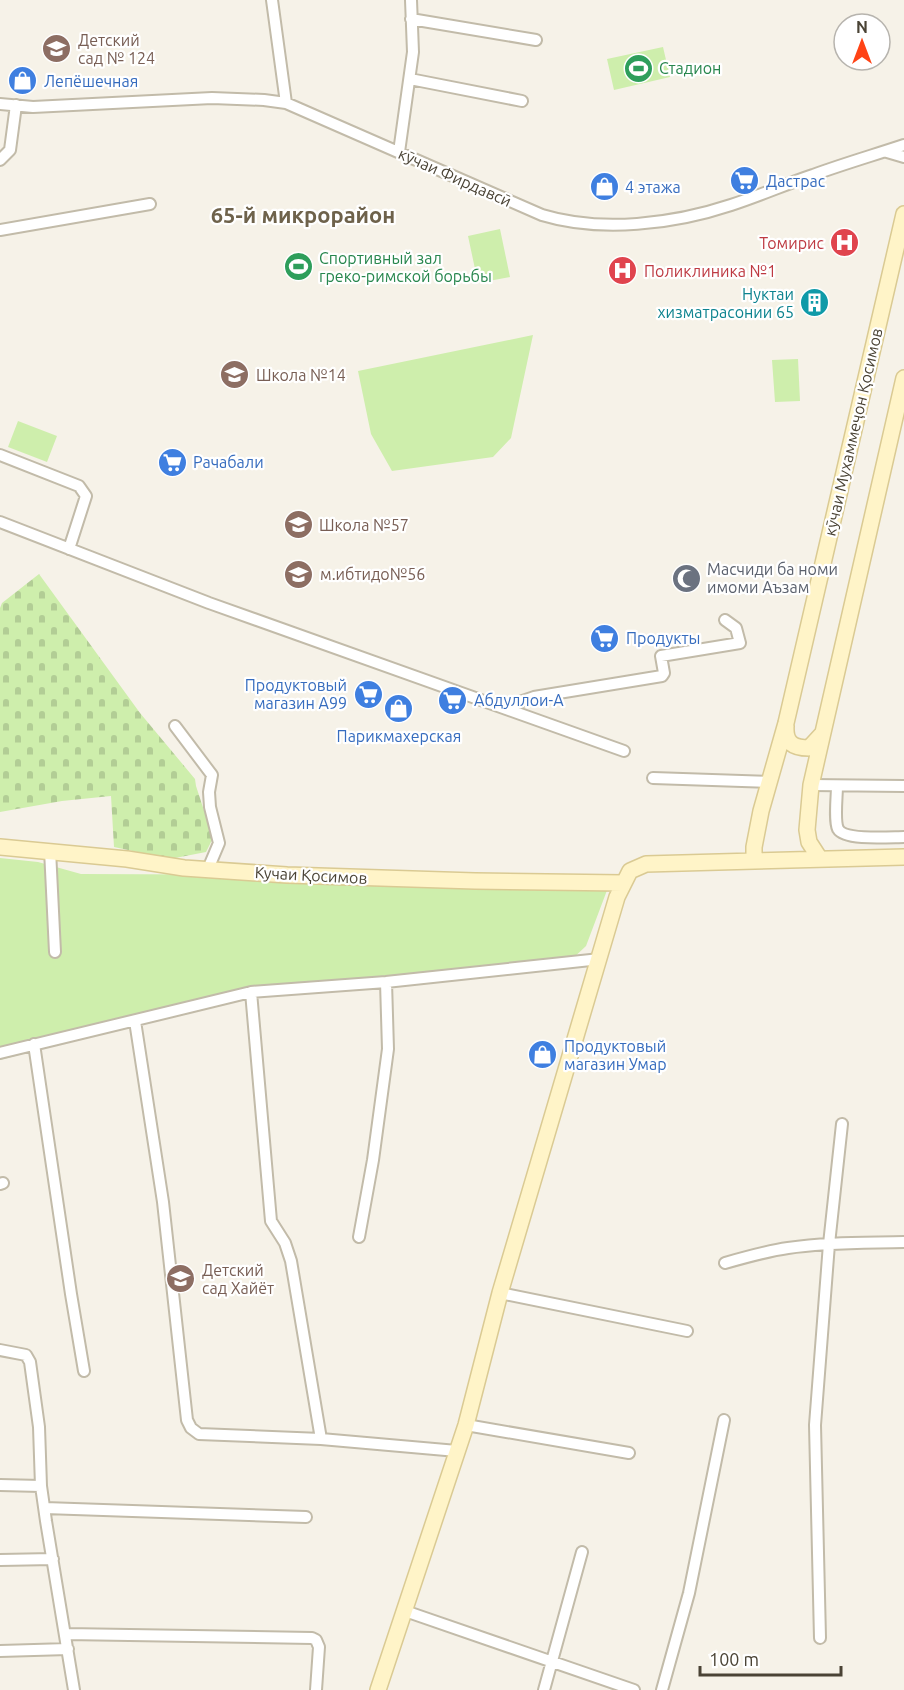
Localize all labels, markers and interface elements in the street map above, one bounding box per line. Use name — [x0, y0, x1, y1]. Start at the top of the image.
north arrow — [832, 12, 892, 72]
text: N — [856, 18, 868, 36]
place label: Детский сад № 124 — [78, 31, 155, 67]
school or university icon: Детский сад № 124 — [41, 33, 73, 65]
sports icon: Стадион — [622, 52, 654, 84]
place label: Стадион — [659, 59, 721, 77]
shop icon: Лепёшечная — [7, 65, 39, 97]
place label: Лепёшечная — [44, 72, 138, 90]
street label: кӯчаи Фирдавсӣ — [396, 144, 514, 210]
supermarket icon: Дастрас — [729, 165, 761, 197]
shop icon: 4 этажа — [588, 171, 620, 203]
place label: Дастрас — [766, 172, 826, 190]
place label: 4 этажа — [625, 178, 681, 196]
district label: 65-й микрорайон — [211, 202, 395, 227]
hospital icon: Томирис — [829, 227, 861, 259]
place label: Томирис — [759, 234, 825, 252]
place label: Спортивный зал греко-римской борьбы — [319, 249, 492, 285]
sports icon: Спортивный зал греко-римской борьбы — [282, 251, 314, 283]
hospital icon: Поликлиника №1 — [607, 255, 639, 287]
place label: Поликлиника №1 — [644, 262, 776, 280]
place label: Нуктаи хизматрасонии 65 — [657, 285, 794, 321]
building icon: Нуктаи хизматрасонии 65 — [799, 287, 831, 319]
street label: кӯчаи Мухаммеҷон Қосимов — [820, 326, 886, 538]
school or university icon: Школа №14 — [219, 359, 251, 391]
place label: Школа №14 — [256, 366, 346, 384]
supermarket icon: Рачабали — [156, 446, 188, 478]
place label: Рачабали — [193, 453, 264, 471]
school or university icon: Школа №57 — [282, 509, 314, 541]
place label: Школа №57 — [319, 516, 409, 534]
school or university icon: м.ибтидо№56 — [283, 558, 315, 590]
place label: Масчиди ба номи имоми Аъзам — [707, 560, 838, 596]
mosque icon: Масчиди ба номи имоми Аъзам — [670, 562, 702, 594]
place label: м.ибтидо№56 — [320, 565, 425, 583]
supermarket icon: Продукты — [589, 622, 621, 654]
place label: Продукты — [626, 629, 701, 647]
place label: Продуктовый магазин А99 — [245, 676, 347, 712]
supermarket icon: Продуктовый магазин А99 — [352, 678, 384, 710]
supermarket icon: Абдуллои-А — [437, 684, 469, 716]
place label: Абдуллои-А — [474, 691, 564, 709]
shop icon: Парикмахерская — [383, 692, 415, 724]
place label: Парикмахерская — [337, 727, 461, 745]
street label: Кучаи Қосимов — [254, 863, 368, 887]
place label: Продуктовый магазин Умар — [564, 1037, 667, 1073]
shop icon: Продуктовый магазин Умар — [527, 1039, 559, 1071]
place label: Детский сад Хайёт — [202, 1261, 274, 1297]
school or university icon: Детский сад Хайёт — [165, 1263, 197, 1295]
scale bar — [700, 1639, 841, 1677]
text: 100 m — [709, 1649, 759, 1669]

